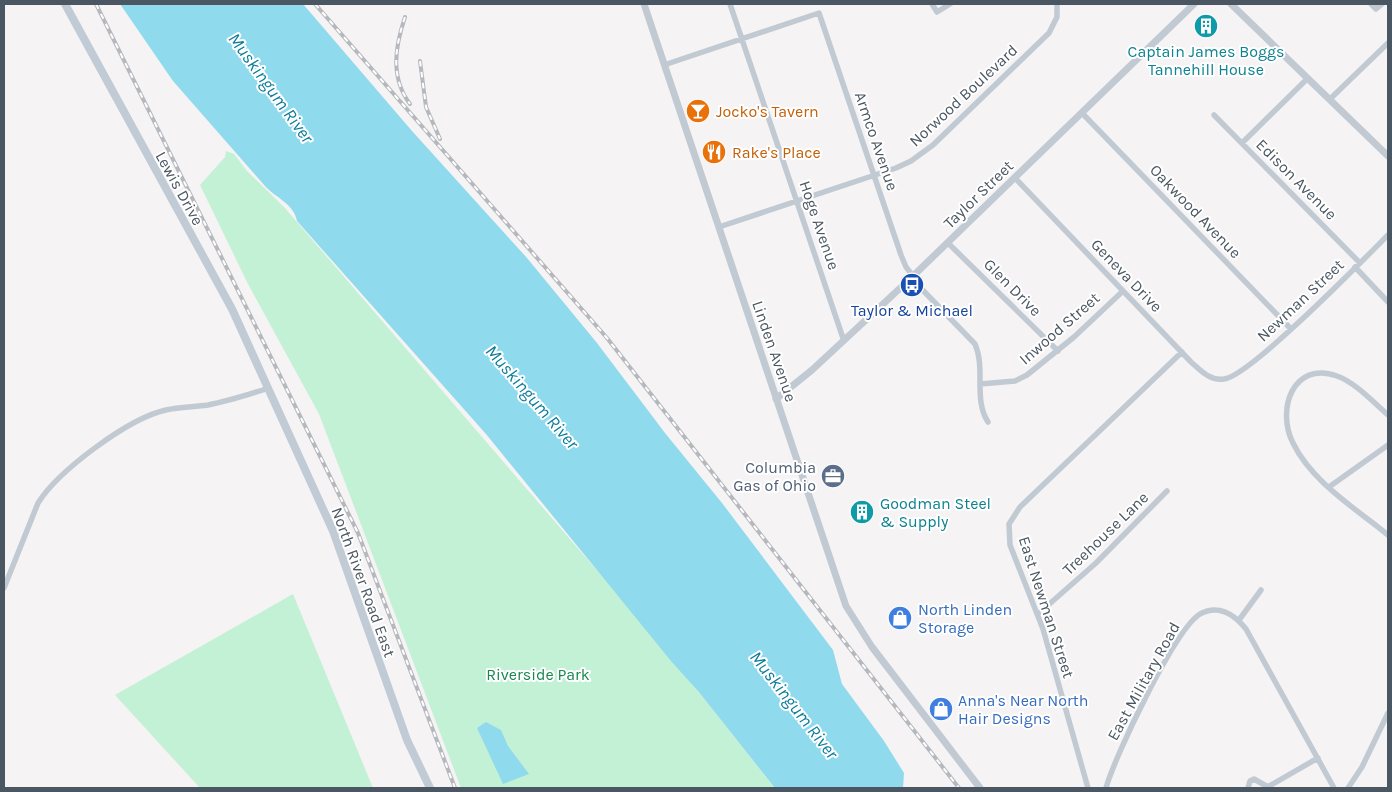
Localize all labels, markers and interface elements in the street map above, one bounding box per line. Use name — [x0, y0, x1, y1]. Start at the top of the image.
building icon: Captain James Boggs Tannehill House — [1193, 13, 1219, 39]
water label: Muskingum River — [224, 28, 319, 148]
street label: Norwood Boulevard — [905, 40, 1021, 150]
place label: Captain James Boggs Tannehill House — [1128, 42, 1284, 79]
street label: Armco Avenue — [851, 89, 902, 193]
bar icon: Jocko's Tavern — [685, 98, 711, 124]
place label: Jocko's Tavern — [716, 102, 819, 121]
street label: Edison Avenue — [1252, 135, 1341, 224]
restaurant icon: Rake's Place — [701, 139, 727, 165]
place label: Rake's Place — [732, 143, 821, 162]
street label: Lewis Drive — [151, 148, 208, 229]
street label: Taylor Street — [940, 156, 1017, 232]
street label: Oakwood Avenue — [1146, 160, 1245, 262]
street label: Hoge Avenue — [795, 178, 844, 272]
street label: Geneva Drive — [1087, 235, 1166, 316]
street label: Glen Drive — [980, 255, 1045, 320]
street label: Newman Street — [1253, 255, 1348, 345]
bus stop icon: Taylor & Michael — [899, 272, 925, 298]
street label: Inwood Street — [1015, 288, 1103, 368]
street label: Linden Avenue — [748, 298, 801, 404]
place label: Taylor & Michael — [851, 301, 973, 320]
water label: Muskingum River — [481, 340, 584, 454]
place label: Columbia Gas of Ohio — [733, 458, 816, 495]
office icon: Columbia Gas of Ohio — [820, 463, 846, 489]
street label: Treehouse Lane — [1059, 488, 1152, 579]
place label: Goodman Steel & Supply — [880, 494, 991, 531]
building icon: Goodman Steel & Supply — [849, 499, 875, 525]
street label: North River Road East — [328, 505, 400, 660]
street label: East Newman Street — [1015, 534, 1078, 680]
place label: North Linden Storage — [918, 600, 1012, 637]
shop icon: North Linden Storage — [887, 605, 913, 631]
street label: East Military Road — [1103, 619, 1184, 744]
water label: Muskingum River — [745, 647, 844, 764]
park label: Riverside Park — [486, 665, 590, 684]
place label: Anna's Near North Hair Designs — [958, 691, 1088, 728]
shop icon: Anna's Near North Hair Designs — [928, 696, 954, 722]

